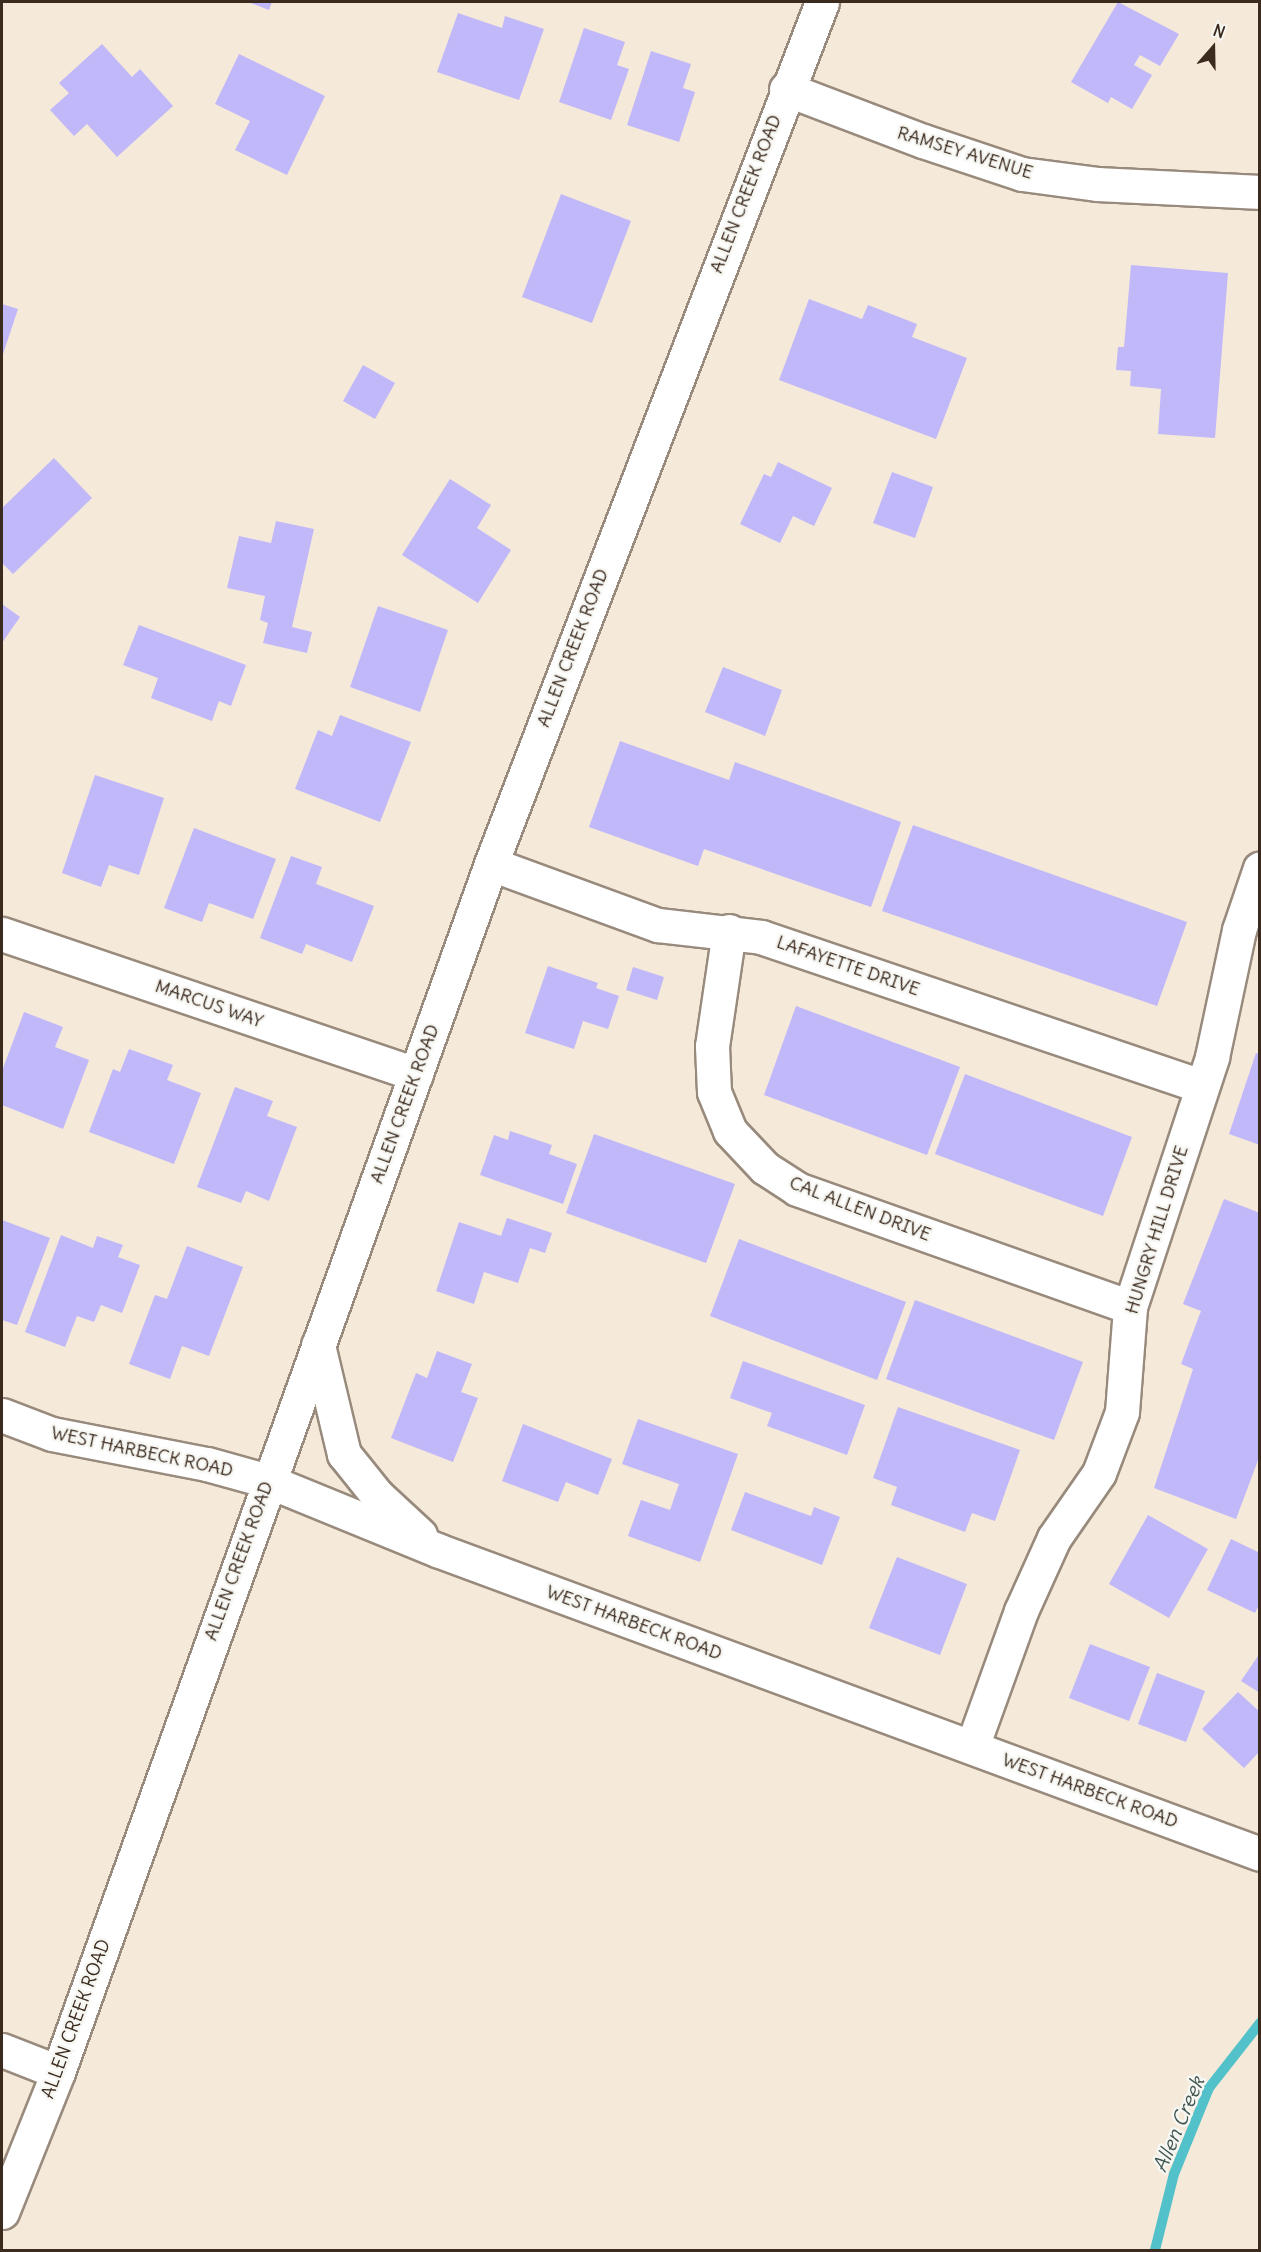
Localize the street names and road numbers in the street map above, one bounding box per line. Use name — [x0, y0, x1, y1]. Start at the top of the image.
street label: ALLEN CREEK ROAD — [706, 112, 786, 276]
street label: RAMSEY AVENUE — [895, 122, 1035, 184]
street label: ALLEN CREEK ROAD — [533, 566, 613, 730]
street label: LAFAYETTE DRIVE — [774, 931, 922, 1001]
street label: MARCUS WAY — [152, 975, 266, 1033]
street label: ALLEN CREEK ROAD — [366, 1021, 444, 1187]
street label: HUNGRY HILL DRIVE — [1121, 1143, 1193, 1317]
street label: CAL ALLEN DRIVE — [786, 1172, 934, 1246]
street label: WEST HARBECK ROAD — [49, 1422, 235, 1482]
street label: ALLEN CREEK ROAD — [200, 1478, 278, 1644]
street label: WEST HARBECK ROAD — [543, 1581, 725, 1665]
street label: WEST HARBECK ROAD — [999, 1749, 1181, 1833]
street label: ALLEN CREEK ROAD — [37, 1936, 115, 2102]

